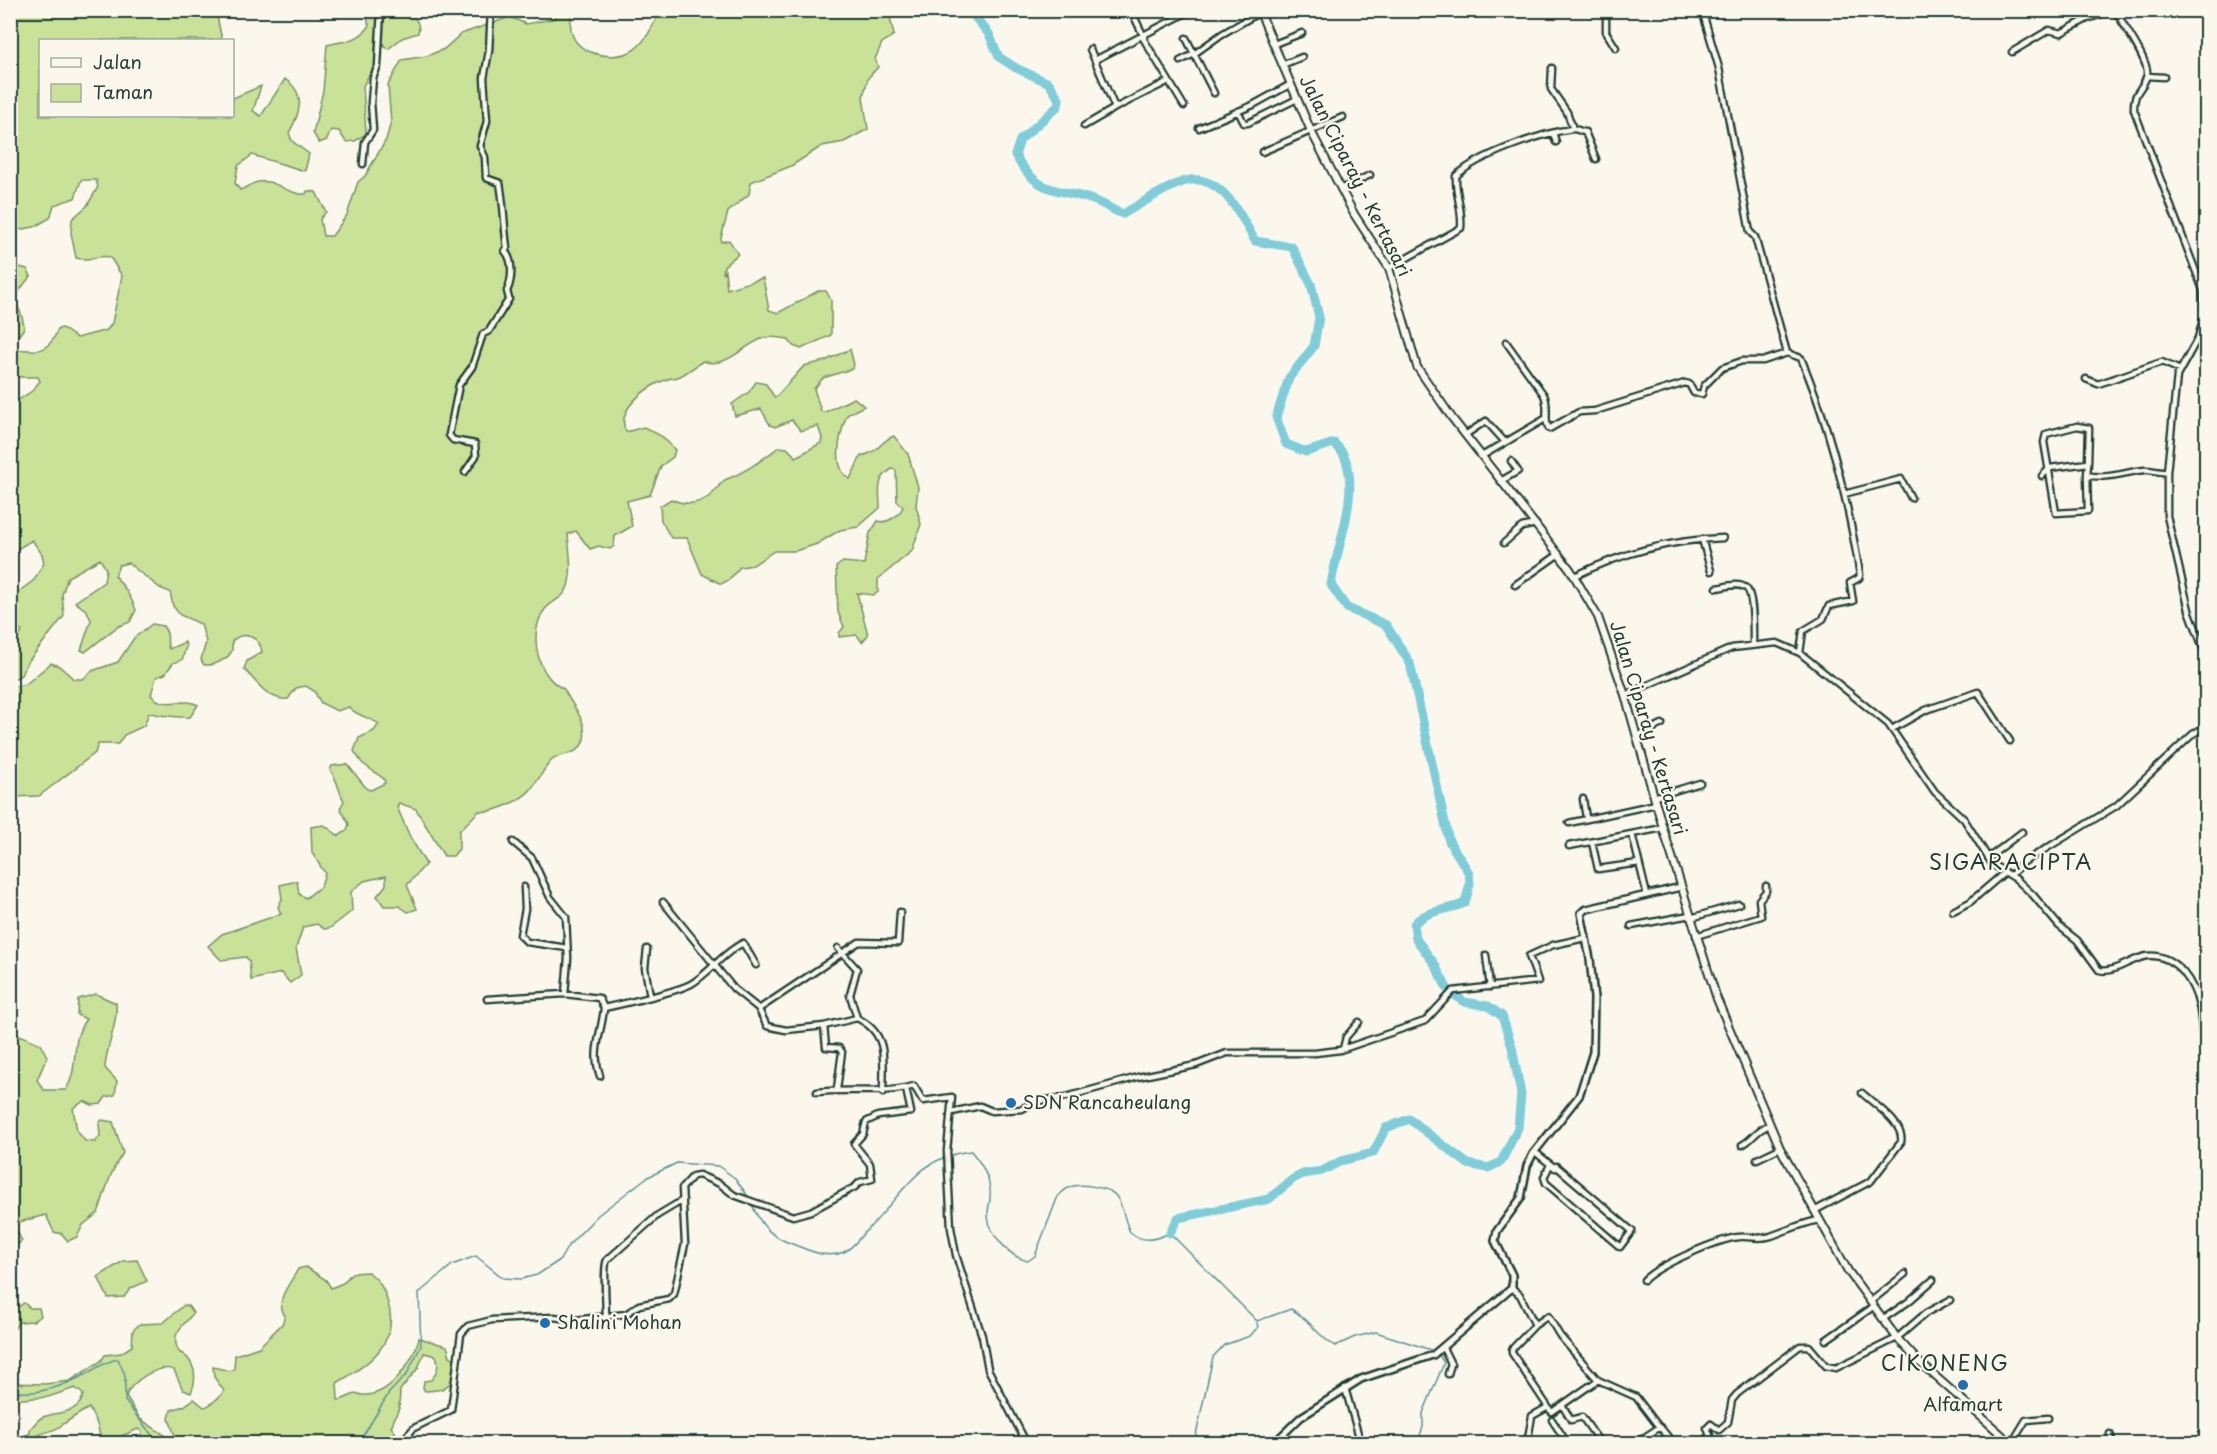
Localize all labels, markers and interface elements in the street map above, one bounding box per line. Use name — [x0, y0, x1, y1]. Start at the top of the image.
legend — [39, 39, 234, 117]
text: Jalan — [93, 48, 142, 75]
street label: Jalan Ciparay - Kertasari — [1294, 70, 1419, 281]
text: Taman — [93, 78, 153, 105]
street label: Jalan Ciparay - Kertasari — [1604, 617, 1695, 838]
district label: SIGARACIPTA — [1929, 845, 2093, 877]
place label: SDN Rancaheulang — [1023, 1088, 1191, 1115]
marker: SDN Rancaheulang — [1004, 1096, 1018, 1110]
place label: Shalini Mohan — [557, 1308, 682, 1335]
marker: Shalini Mohan — [538, 1316, 552, 1330]
district label: CIKONENG — [1881, 1346, 2009, 1378]
marker: Alfamart — [1956, 1378, 1970, 1392]
place label: Alfamart — [1923, 1390, 2003, 1417]

